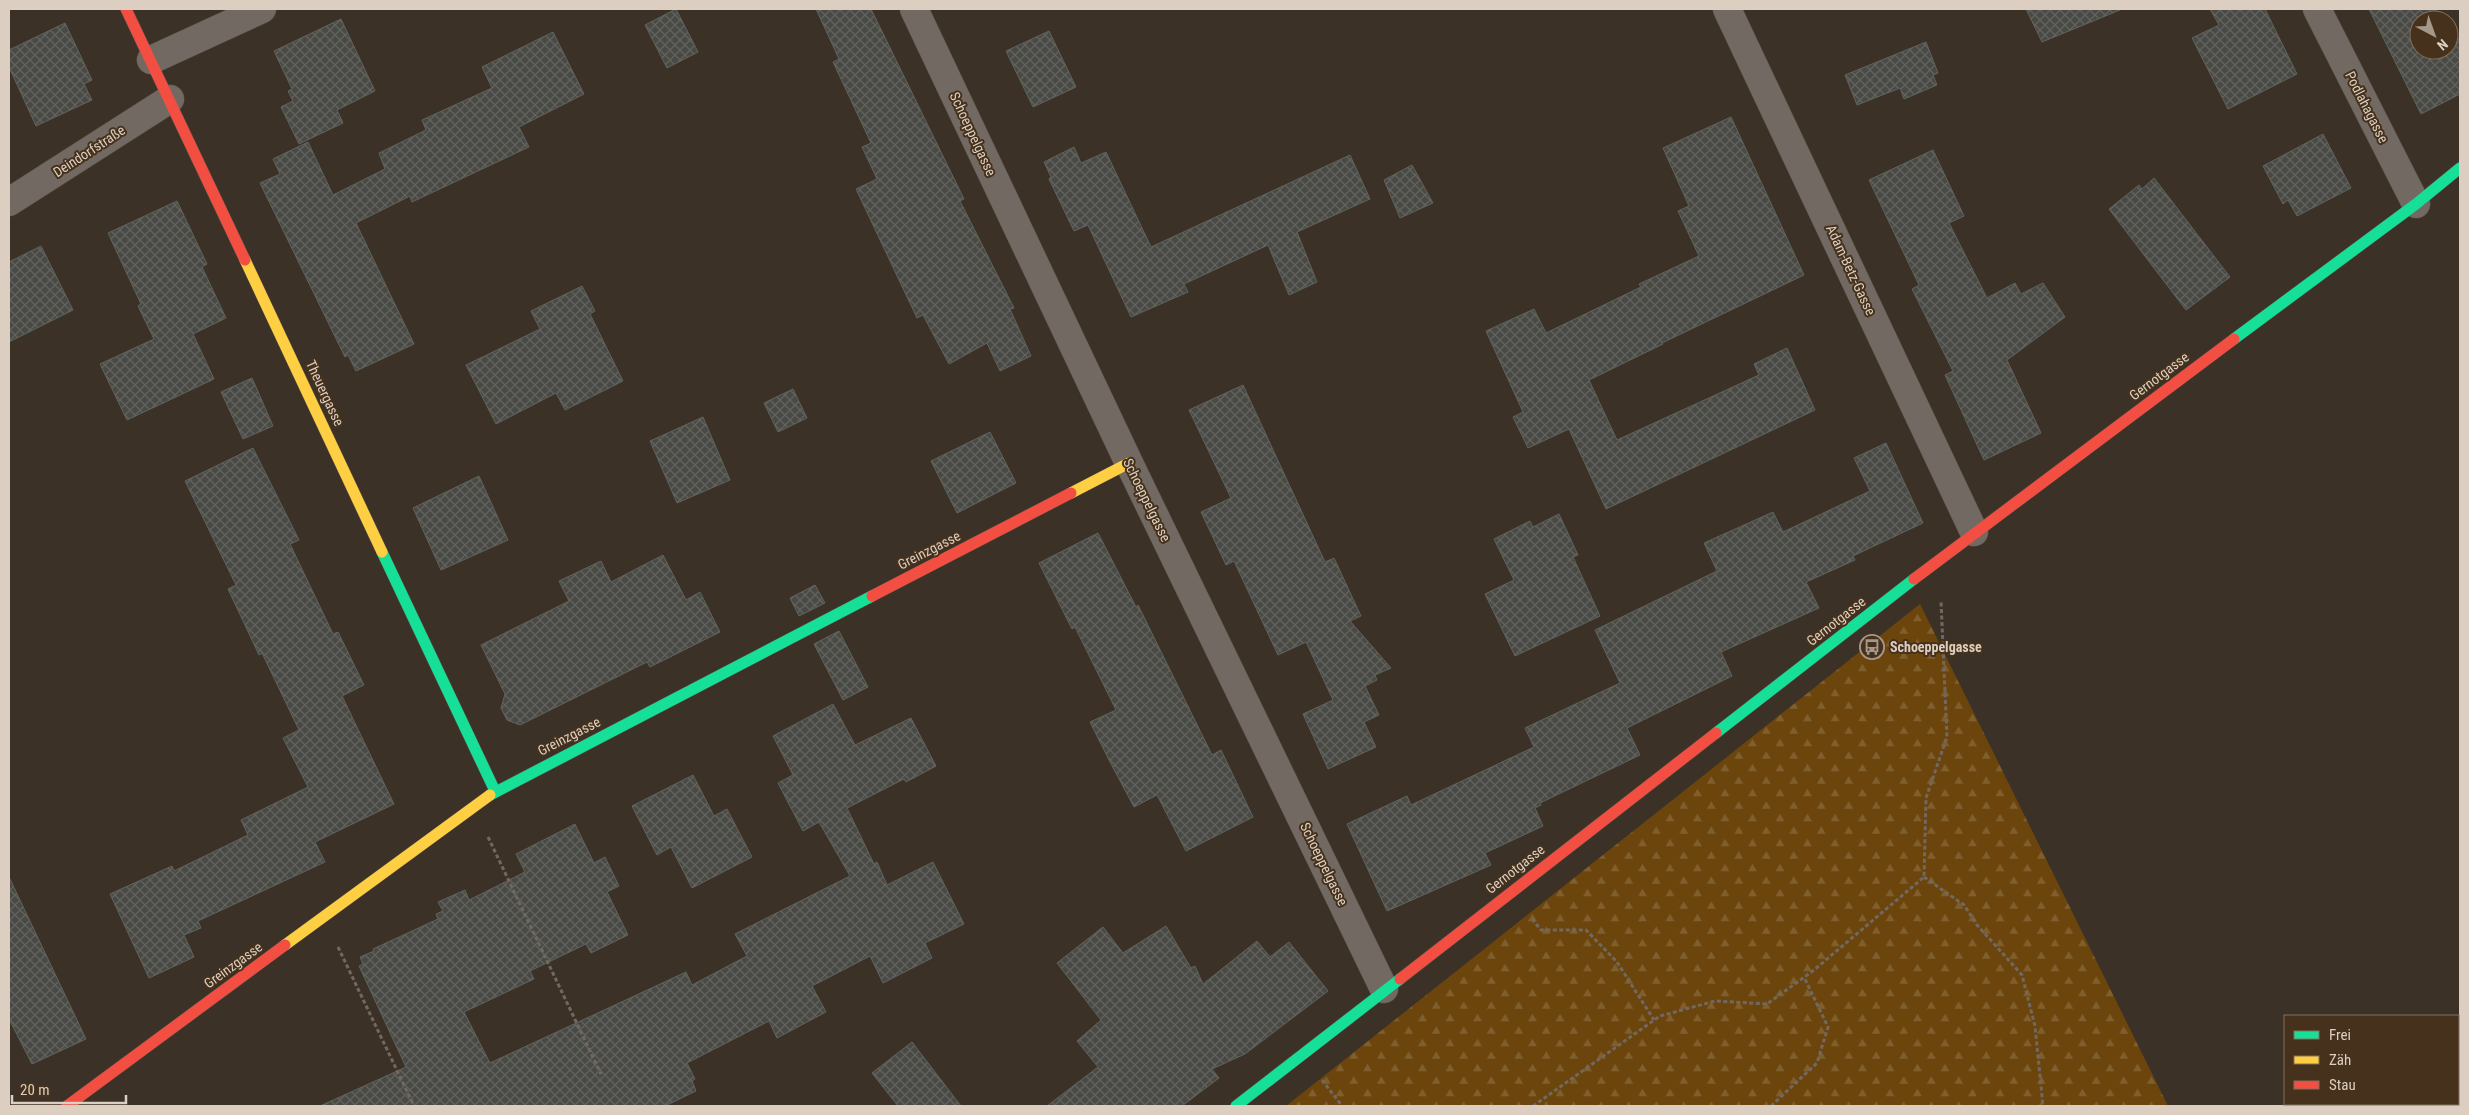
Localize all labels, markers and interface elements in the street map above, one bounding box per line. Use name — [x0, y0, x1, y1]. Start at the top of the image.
north arrow — [2409, 10, 2459, 60]
text: N — [2434, 36, 2451, 54]
street label: Podlahagasse — [2342, 69, 2392, 146]
street label: Schoeppelgasse — [947, 90, 1000, 179]
street label: Deindorfstraße — [50, 122, 128, 180]
street label: Adam-Betz-Gasse — [1823, 222, 1879, 318]
street label: Gernotgasse — [2126, 348, 2192, 403]
street label: Theuergasse — [303, 357, 347, 429]
street label: Schoeppelgasse — [1120, 456, 1174, 545]
street label: Greinzgasse — [895, 527, 963, 573]
street label: Gernotgasse — [1803, 593, 1869, 649]
bus stop icon: Schoeppelgasse — [1859, 634, 1885, 660]
place label: Schoeppelgasse — [1890, 639, 1982, 655]
street label: Greinzgasse — [535, 713, 603, 759]
street label: Schoeppelgasse — [1297, 820, 1351, 909]
street label: Gernotgasse — [1482, 841, 1548, 897]
street label: Greinzgasse — [201, 938, 266, 991]
legend — [2284, 1015, 2459, 1105]
text: Frei — [2329, 1026, 2351, 1044]
text: Zäh — [2329, 1051, 2351, 1069]
scale bar — [12, 1072, 126, 1104]
text: Stau — [2329, 1076, 2356, 1094]
text: 20 m — [20, 1081, 50, 1099]

